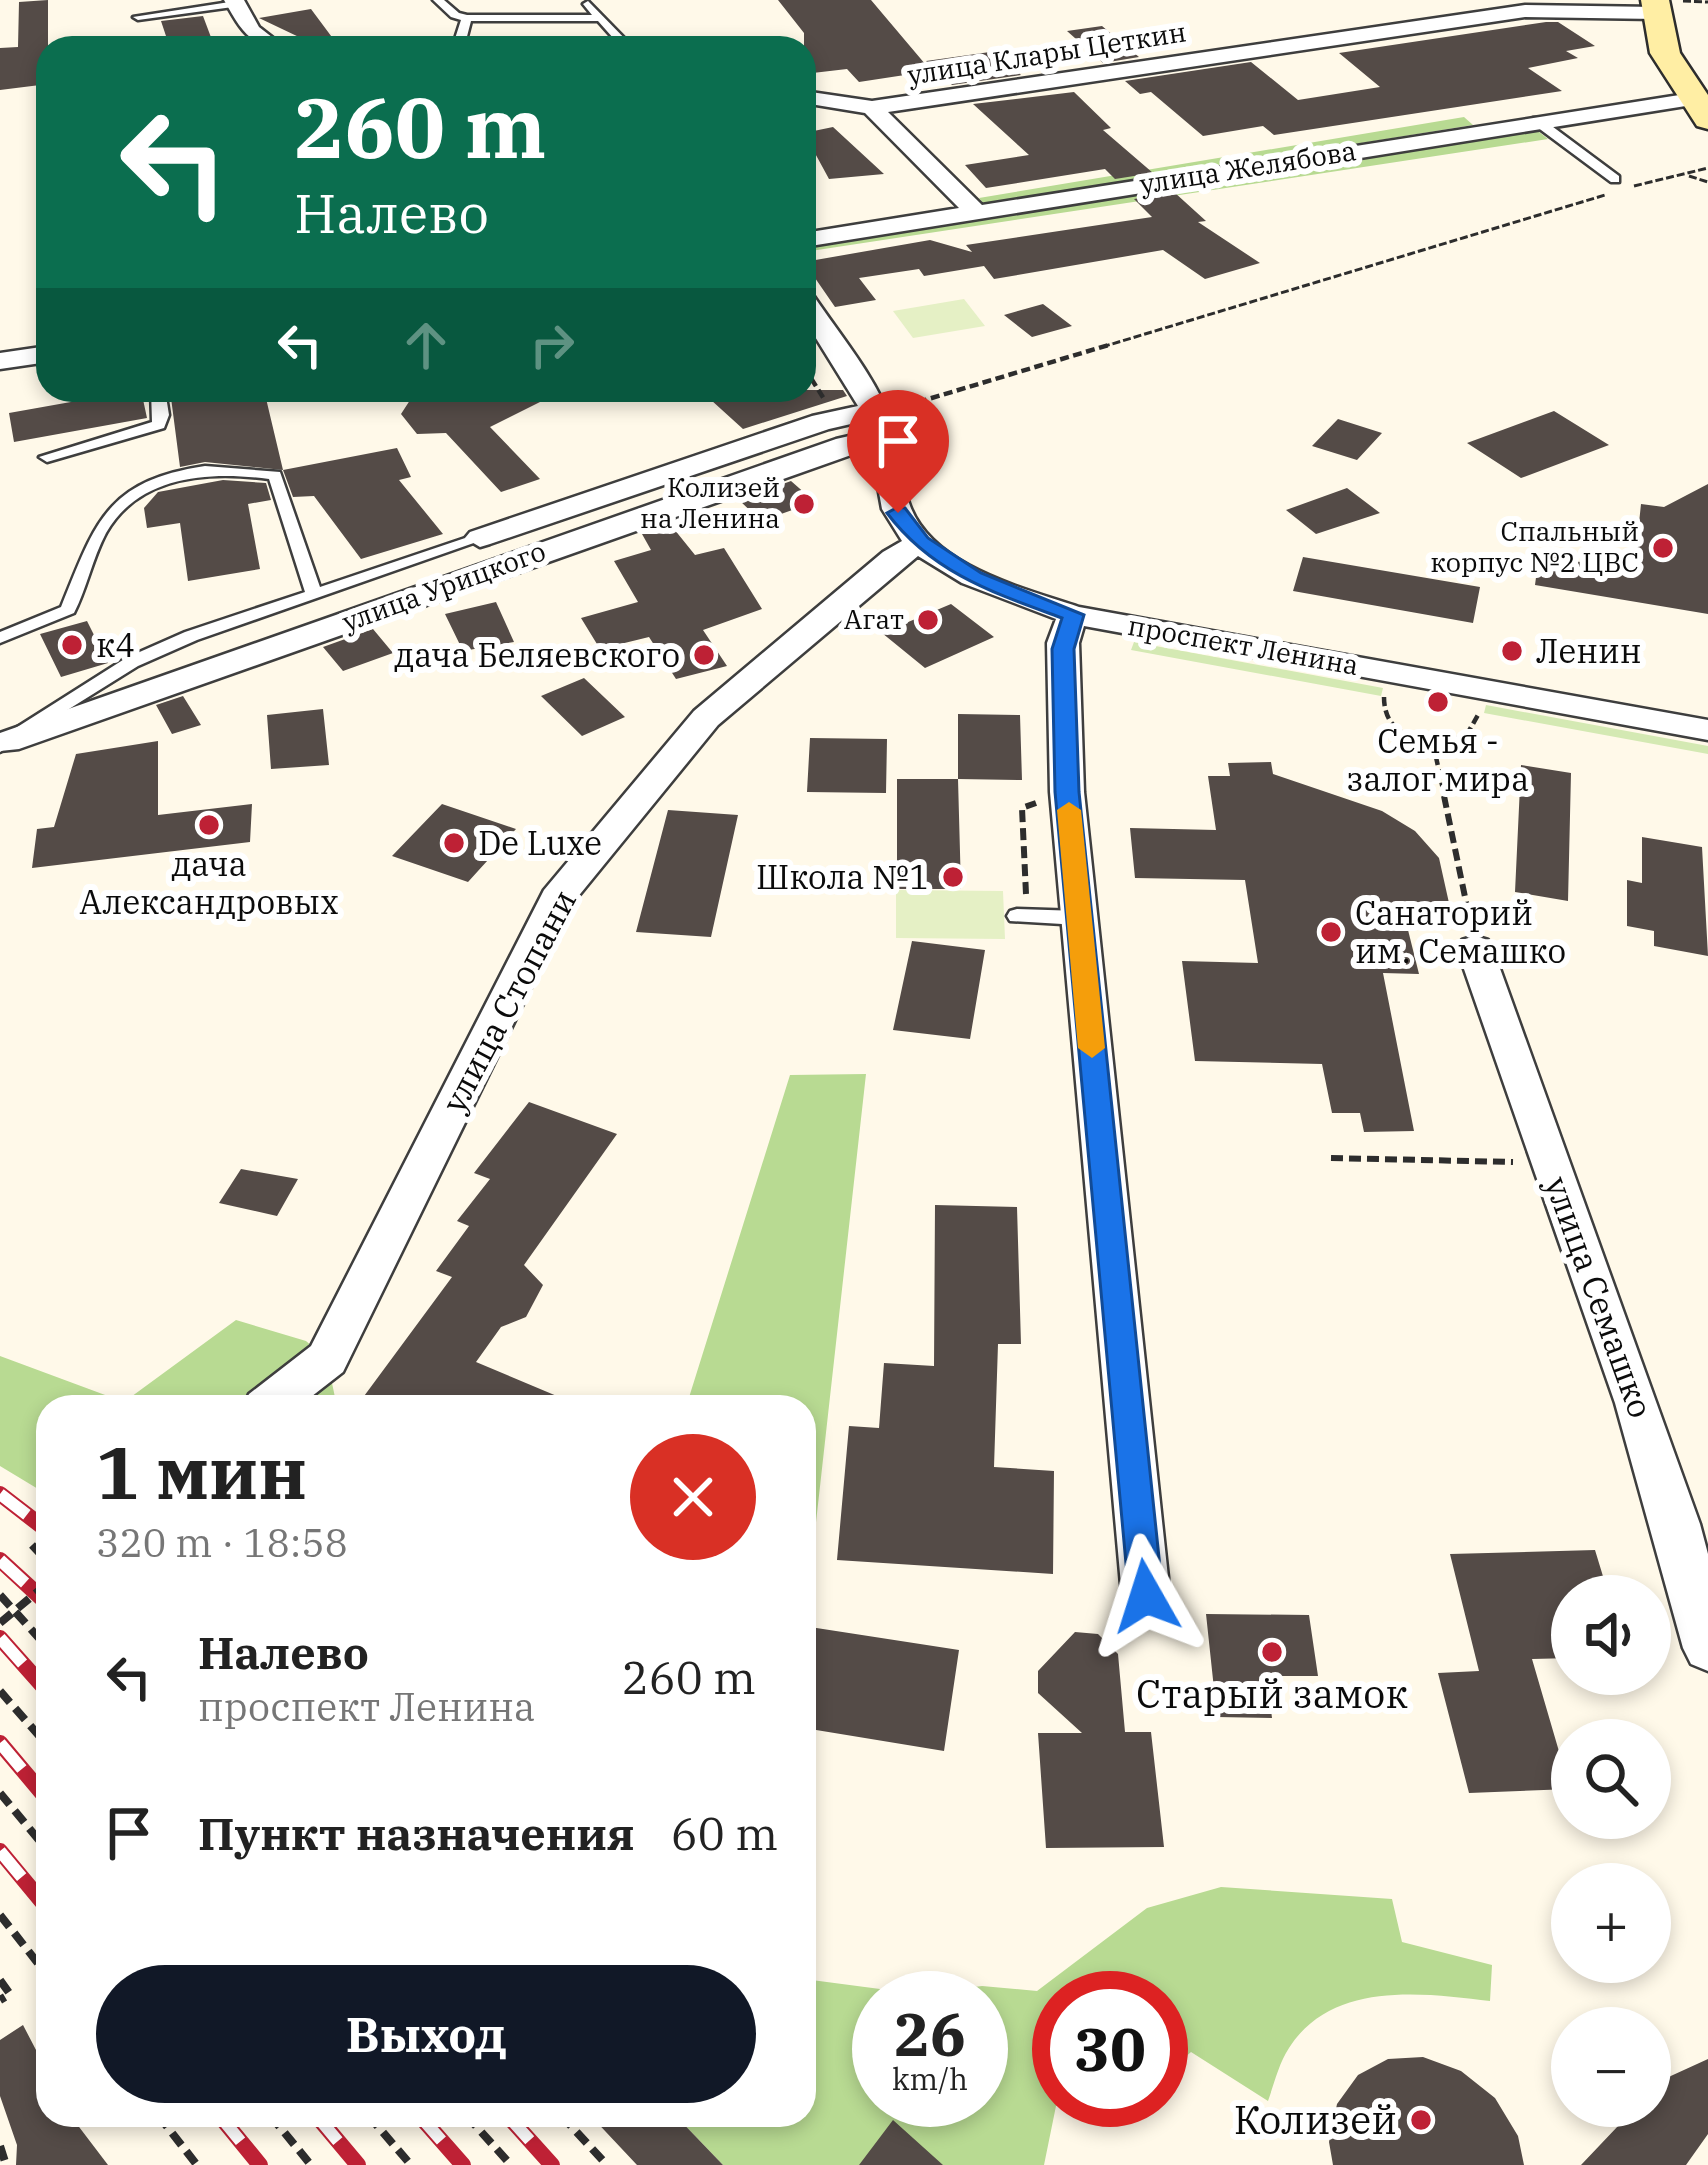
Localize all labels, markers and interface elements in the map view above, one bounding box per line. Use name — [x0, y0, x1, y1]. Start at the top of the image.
street label: улица Клары Цеткин — [905, 13, 1189, 92]
text: 260 m — [294, 72, 546, 181]
icon: left — [96, 84, 252, 240]
street label: улица Желябова — [1137, 132, 1358, 201]
text: Налево — [294, 178, 489, 248]
icon: left — [267, 312, 333, 378]
icon: ahead — [393, 312, 459, 378]
icon: right — [519, 312, 585, 378]
pin — [847, 390, 949, 513]
icon: arrive — [865, 408, 931, 474]
place label: Колизей на Ленина — [640, 469, 780, 535]
marker: Колизей на Ленина — [791, 491, 817, 517]
place label: Спальный корпус №2 ЦВС — [1430, 513, 1639, 579]
street label: улица Урицкого — [337, 533, 550, 639]
marker: Спальный корпус №2 ЦВС — [1650, 535, 1676, 561]
place label: Агат — [844, 601, 904, 636]
marker: Агат — [915, 607, 941, 633]
street label: проспект Ленина — [1125, 607, 1361, 682]
place label: к4 — [96, 623, 135, 666]
place label: Ленин — [1536, 629, 1642, 672]
marker: к4 — [59, 632, 85, 658]
place label: дача Беляевского — [394, 633, 680, 676]
marker: Ленин — [1499, 638, 1525, 664]
marker: дача Беляевского — [691, 642, 717, 668]
marker: Семья - залог мира — [1425, 689, 1451, 715]
place label: Семья - залог мира — [1347, 719, 1529, 800]
marker: дача Александровых — [196, 812, 222, 838]
place label: De Luxe — [478, 821, 602, 864]
marker: De Luxe — [441, 830, 467, 856]
place label: дача Александровых — [79, 842, 339, 923]
place label: Школа №1 — [756, 855, 929, 898]
marker: Школа №1 — [940, 864, 966, 890]
street label: улица Стопани — [432, 882, 585, 1119]
place label: Санаторий им. Семашко — [1355, 891, 1566, 972]
marker: Санаторий им. Семашко — [1318, 919, 1344, 945]
street label: улица Семашко — [1536, 1170, 1663, 1423]
text: 1 мин — [96, 1425, 307, 1519]
button: close — [630, 1434, 756, 1560]
text: 320 m · 18:58 — [96, 1517, 348, 1568]
position arrow — [1083, 1533, 1209, 1659]
map controls — [1551, 1575, 1671, 2127]
button: sound — [1551, 1575, 1671, 1695]
text: Налево — [198, 1623, 369, 1681]
marker: Старый замок — [1259, 1639, 1285, 1665]
icon: left — [96, 1644, 162, 1710]
text: 260 m — [622, 1648, 756, 1706]
place label: Старый замок — [1136, 1668, 1408, 1719]
text: проспект Ленина — [198, 1681, 535, 1732]
button: search — [1551, 1719, 1671, 1839]
icon: arrive — [96, 1800, 162, 1866]
text: Пункт назначения — [198, 1804, 635, 1862]
text: 60 m — [671, 1804, 778, 1862]
button: + — [1551, 1863, 1671, 1983]
button: Выход — [96, 1965, 756, 2103]
speed limit sign: 30 — [1032, 1971, 1188, 2127]
text: 26 — [894, 1994, 966, 2073]
button: − — [1551, 2007, 1671, 2127]
text: km/h — [892, 2059, 968, 2098]
place label: Колизей — [1234, 2094, 1397, 2145]
marker: Колизей — [1408, 2107, 1434, 2133]

